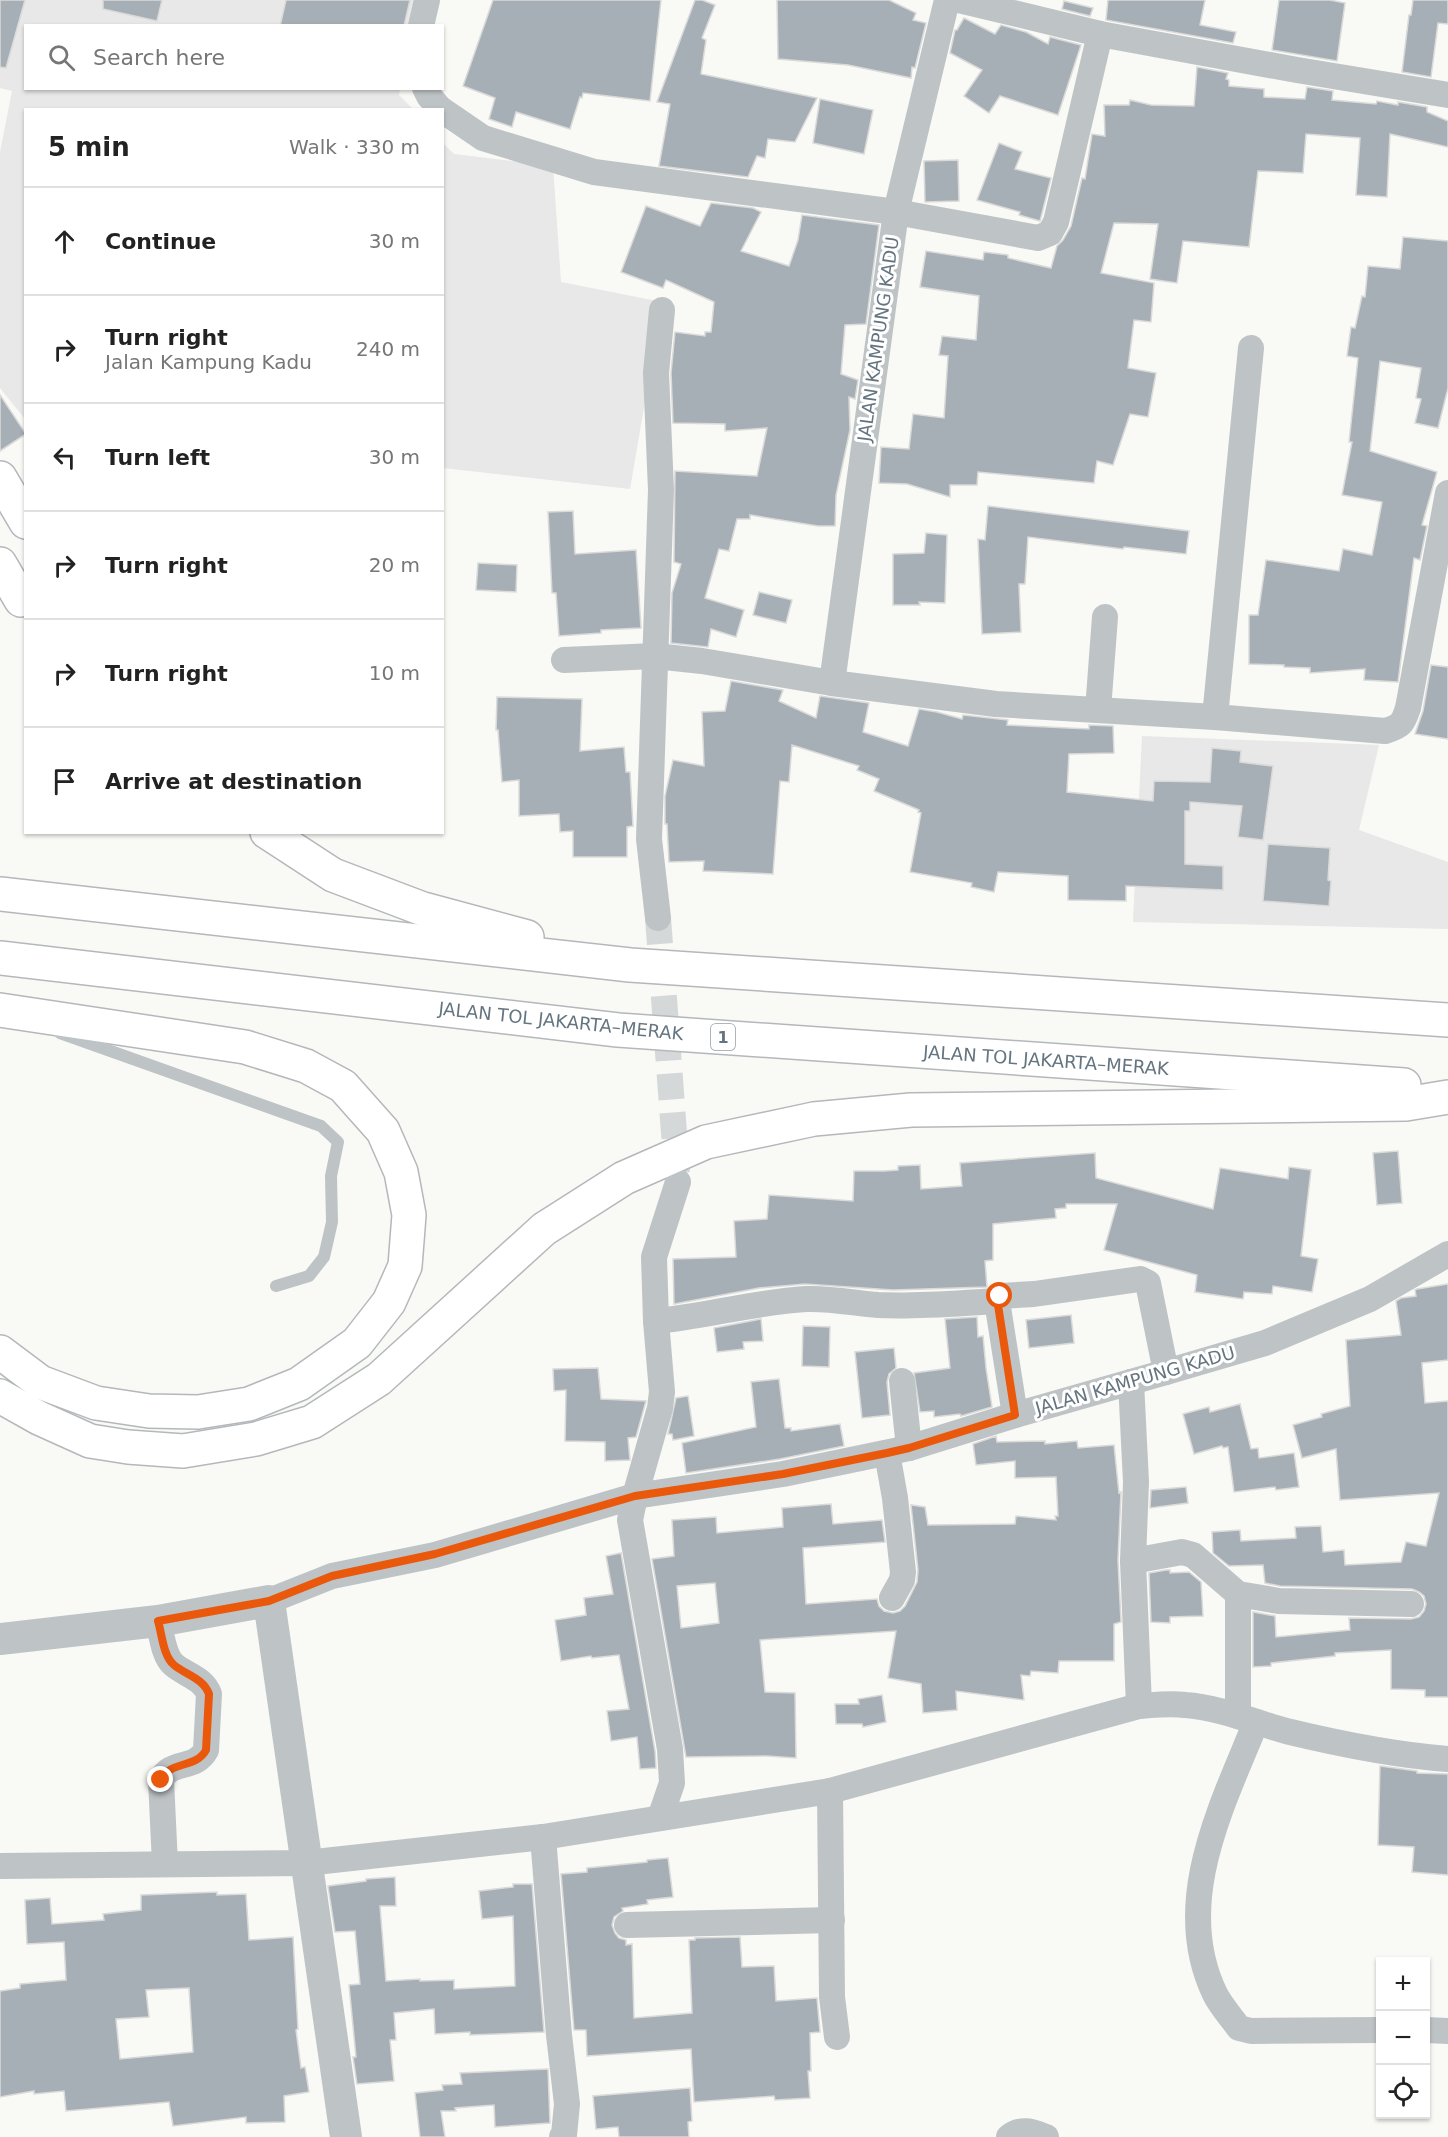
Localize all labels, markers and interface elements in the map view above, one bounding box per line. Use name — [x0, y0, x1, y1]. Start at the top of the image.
search box — [24, 24, 444, 90]
icon: search — [45, 41, 78, 74]
text: Search here — [93, 45, 225, 70]
text: 5 min — [48, 132, 130, 162]
text: Walk · 330 m — [289, 135, 420, 159]
icon: ahead — [48, 225, 81, 258]
text: Continue — [105, 229, 216, 254]
text: 30 m — [369, 229, 420, 253]
street label: JALAN KAMPUNG KADU — [853, 235, 903, 444]
text: Turn right — [105, 325, 228, 350]
icon: right — [48, 333, 81, 366]
text: 240 m — [356, 337, 420, 361]
text: Jalan Kampung Kadu — [105, 350, 312, 374]
icon: left — [48, 441, 81, 474]
text: Turn left — [105, 445, 210, 470]
text: 30 m — [369, 445, 420, 469]
icon: right — [48, 549, 81, 582]
text: Turn right — [105, 553, 228, 578]
text: 20 m — [369, 553, 420, 577]
icon: right — [48, 657, 81, 690]
text: Turn right — [105, 661, 228, 686]
text: 10 m — [369, 661, 420, 685]
icon: arrive — [48, 765, 81, 798]
text: Arrive at destination — [105, 769, 362, 794]
street label: JALAN TOL JAKARTA–MERAK — [436, 998, 686, 1044]
road number: 1 — [711, 1024, 735, 1050]
street label: JALAN TOL JAKARTA–MERAK — [921, 1041, 1171, 1079]
route start — [986, 1282, 1012, 1308]
street label: JALAN KAMPUNG KADU — [1032, 1341, 1237, 1419]
route end — [147, 1766, 173, 1792]
map controls — [1376, 1957, 1430, 2119]
button: + — [1376, 1957, 1430, 2011]
button: − — [1376, 2011, 1430, 2065]
button: locate — [1376, 2065, 1430, 2119]

